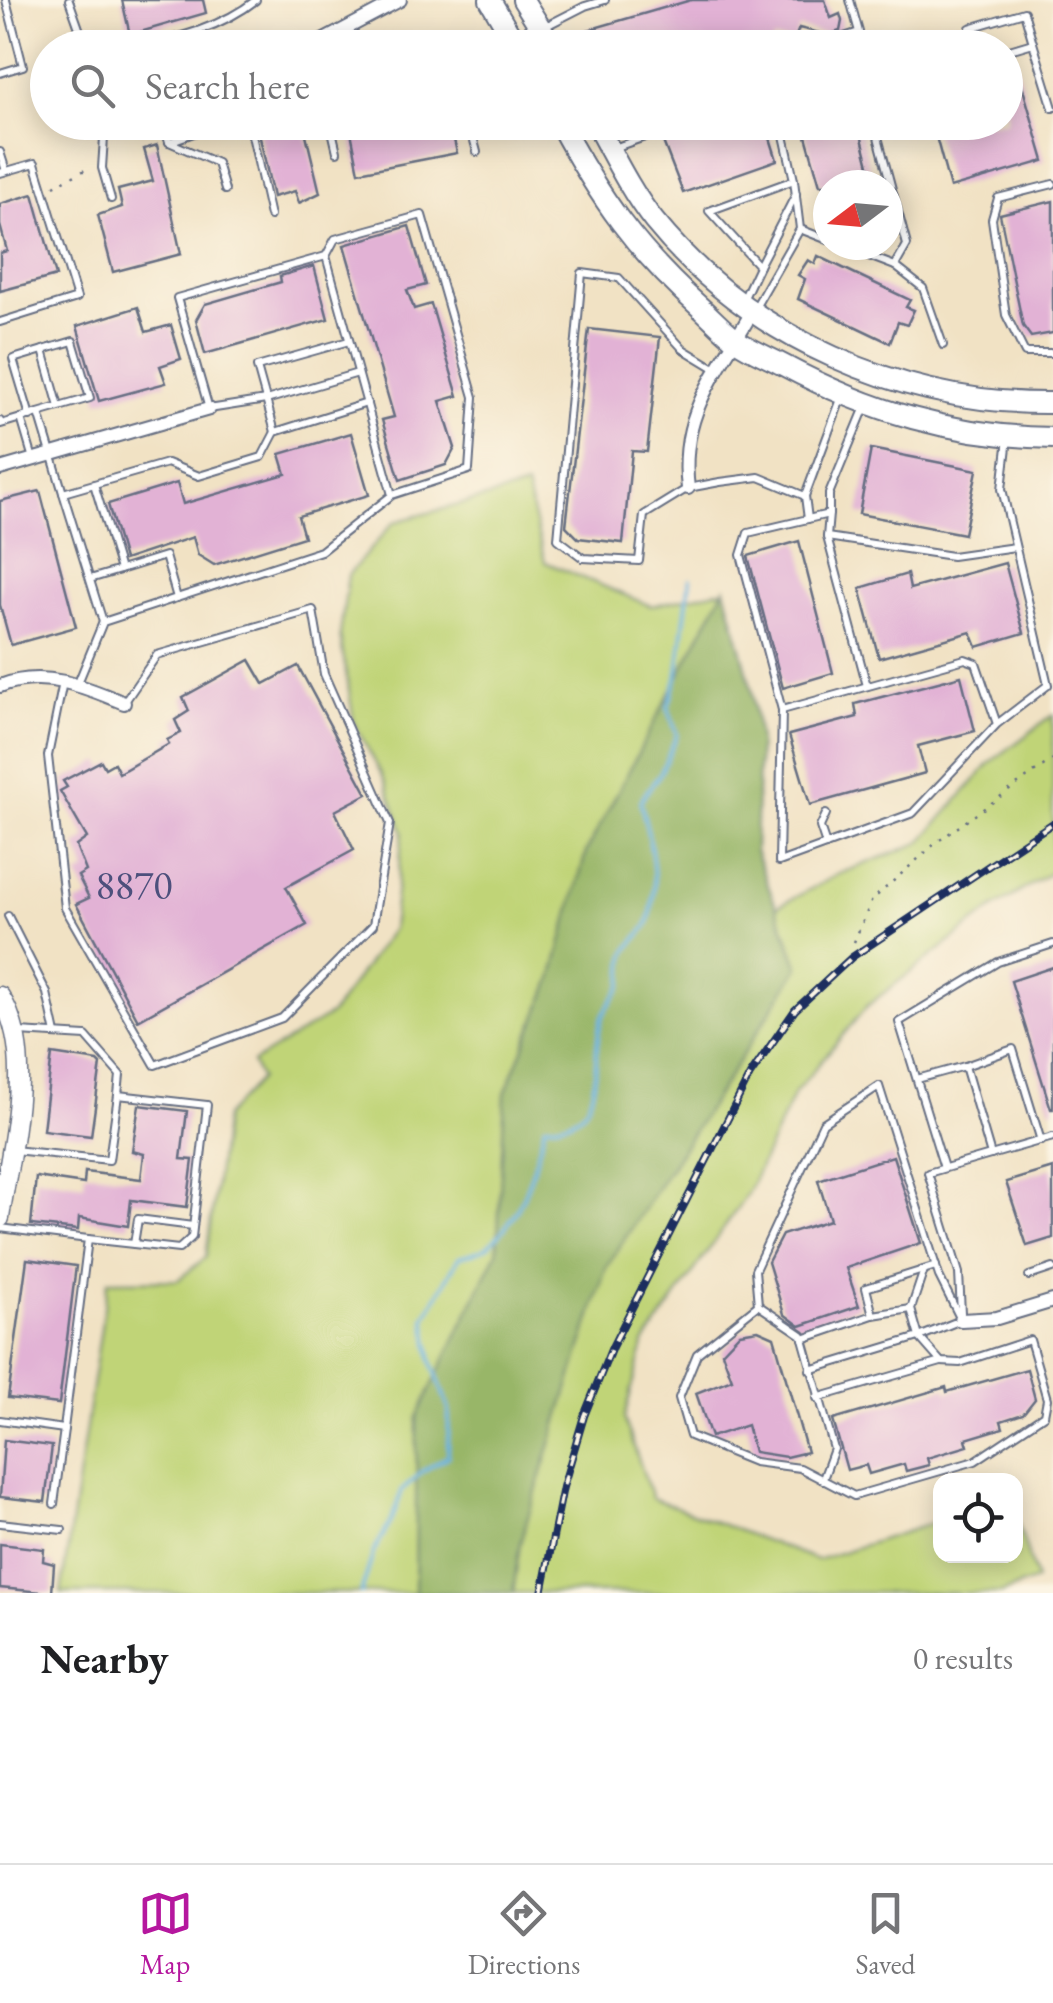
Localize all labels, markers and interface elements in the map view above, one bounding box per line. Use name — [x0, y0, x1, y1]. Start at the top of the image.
search box — [30, 30, 1023, 140]
icon: search — [65, 58, 120, 113]
text: Search here — [145, 61, 310, 110]
north arrow — [813, 170, 903, 260]
house number: 8870 — [96, 859, 172, 911]
map controls — [933, 1473, 1023, 1563]
button: locate — [933, 1473, 1023, 1563]
text: Nearby — [40, 1631, 169, 1686]
text: 0 results — [913, 1637, 1013, 1679]
tab: Map — [138, 1886, 193, 1982]
tab: Directions — [468, 1886, 580, 1982]
tab: Saved — [855, 1886, 915, 1982]

